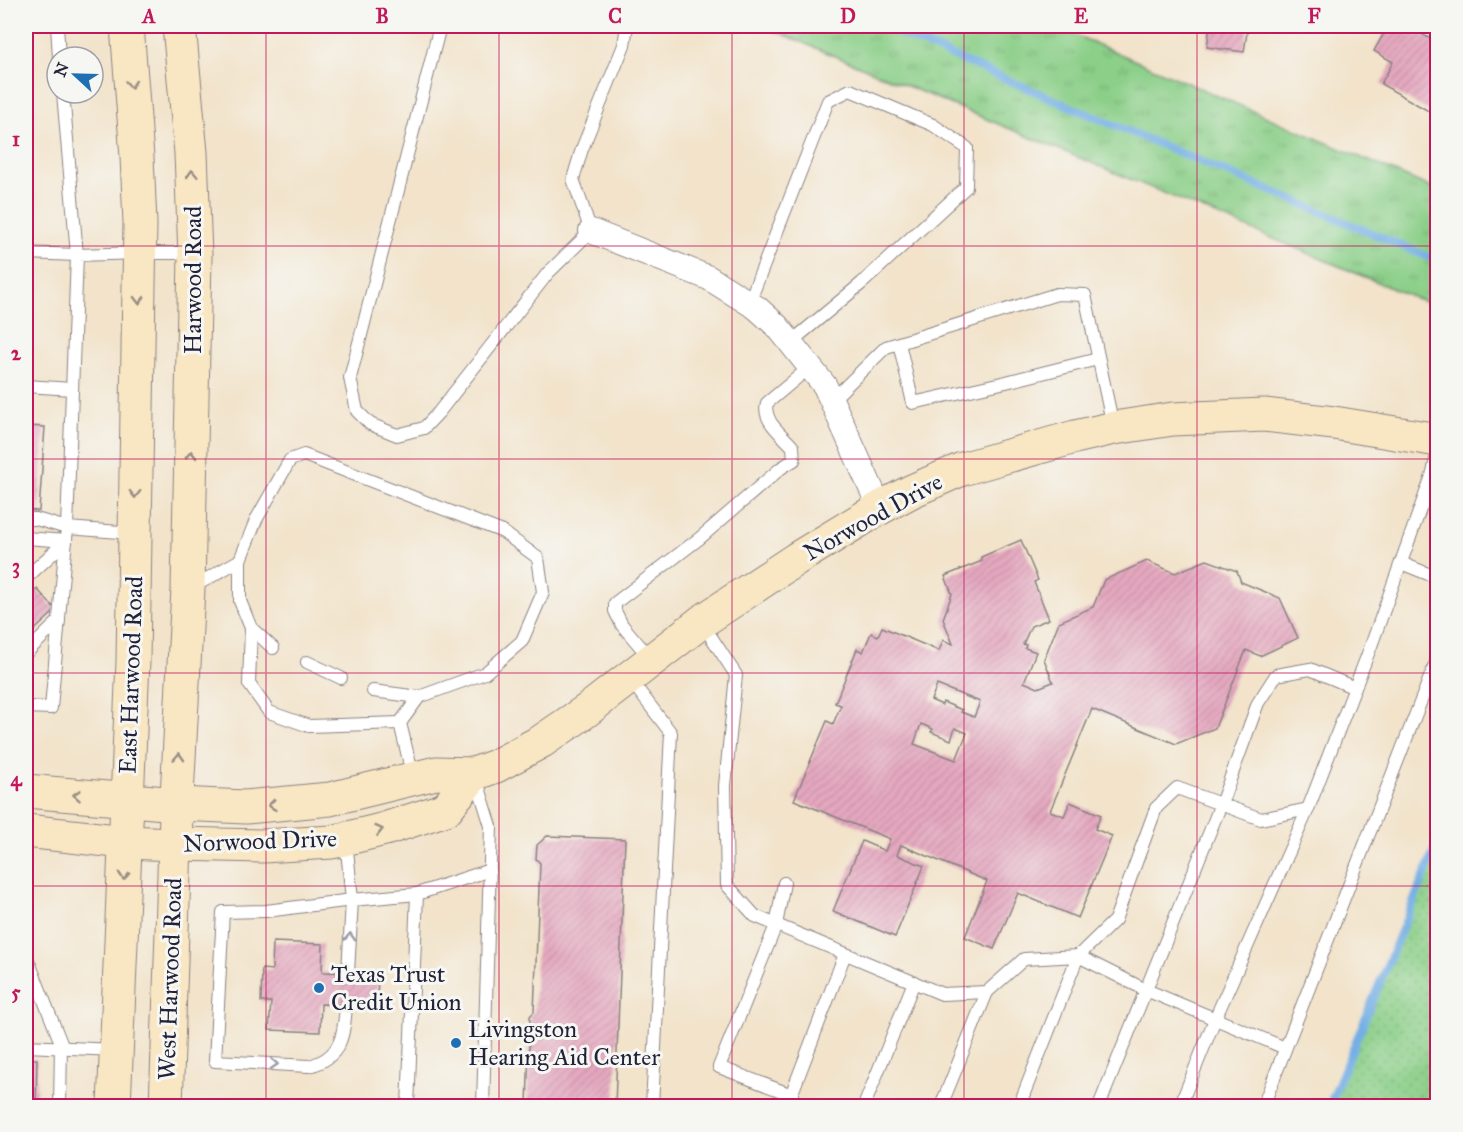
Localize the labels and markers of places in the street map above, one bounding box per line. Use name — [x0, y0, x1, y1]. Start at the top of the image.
place label: Texas Trust Credit Union — [331, 959, 462, 1017]
marker: Texas Trust Credit Union — [312, 981, 326, 995]
place label: Livingston Hearing Aid Center — [468, 1014, 660, 1072]
marker: Livingston Hearing Aid Center — [449, 1036, 463, 1050]

